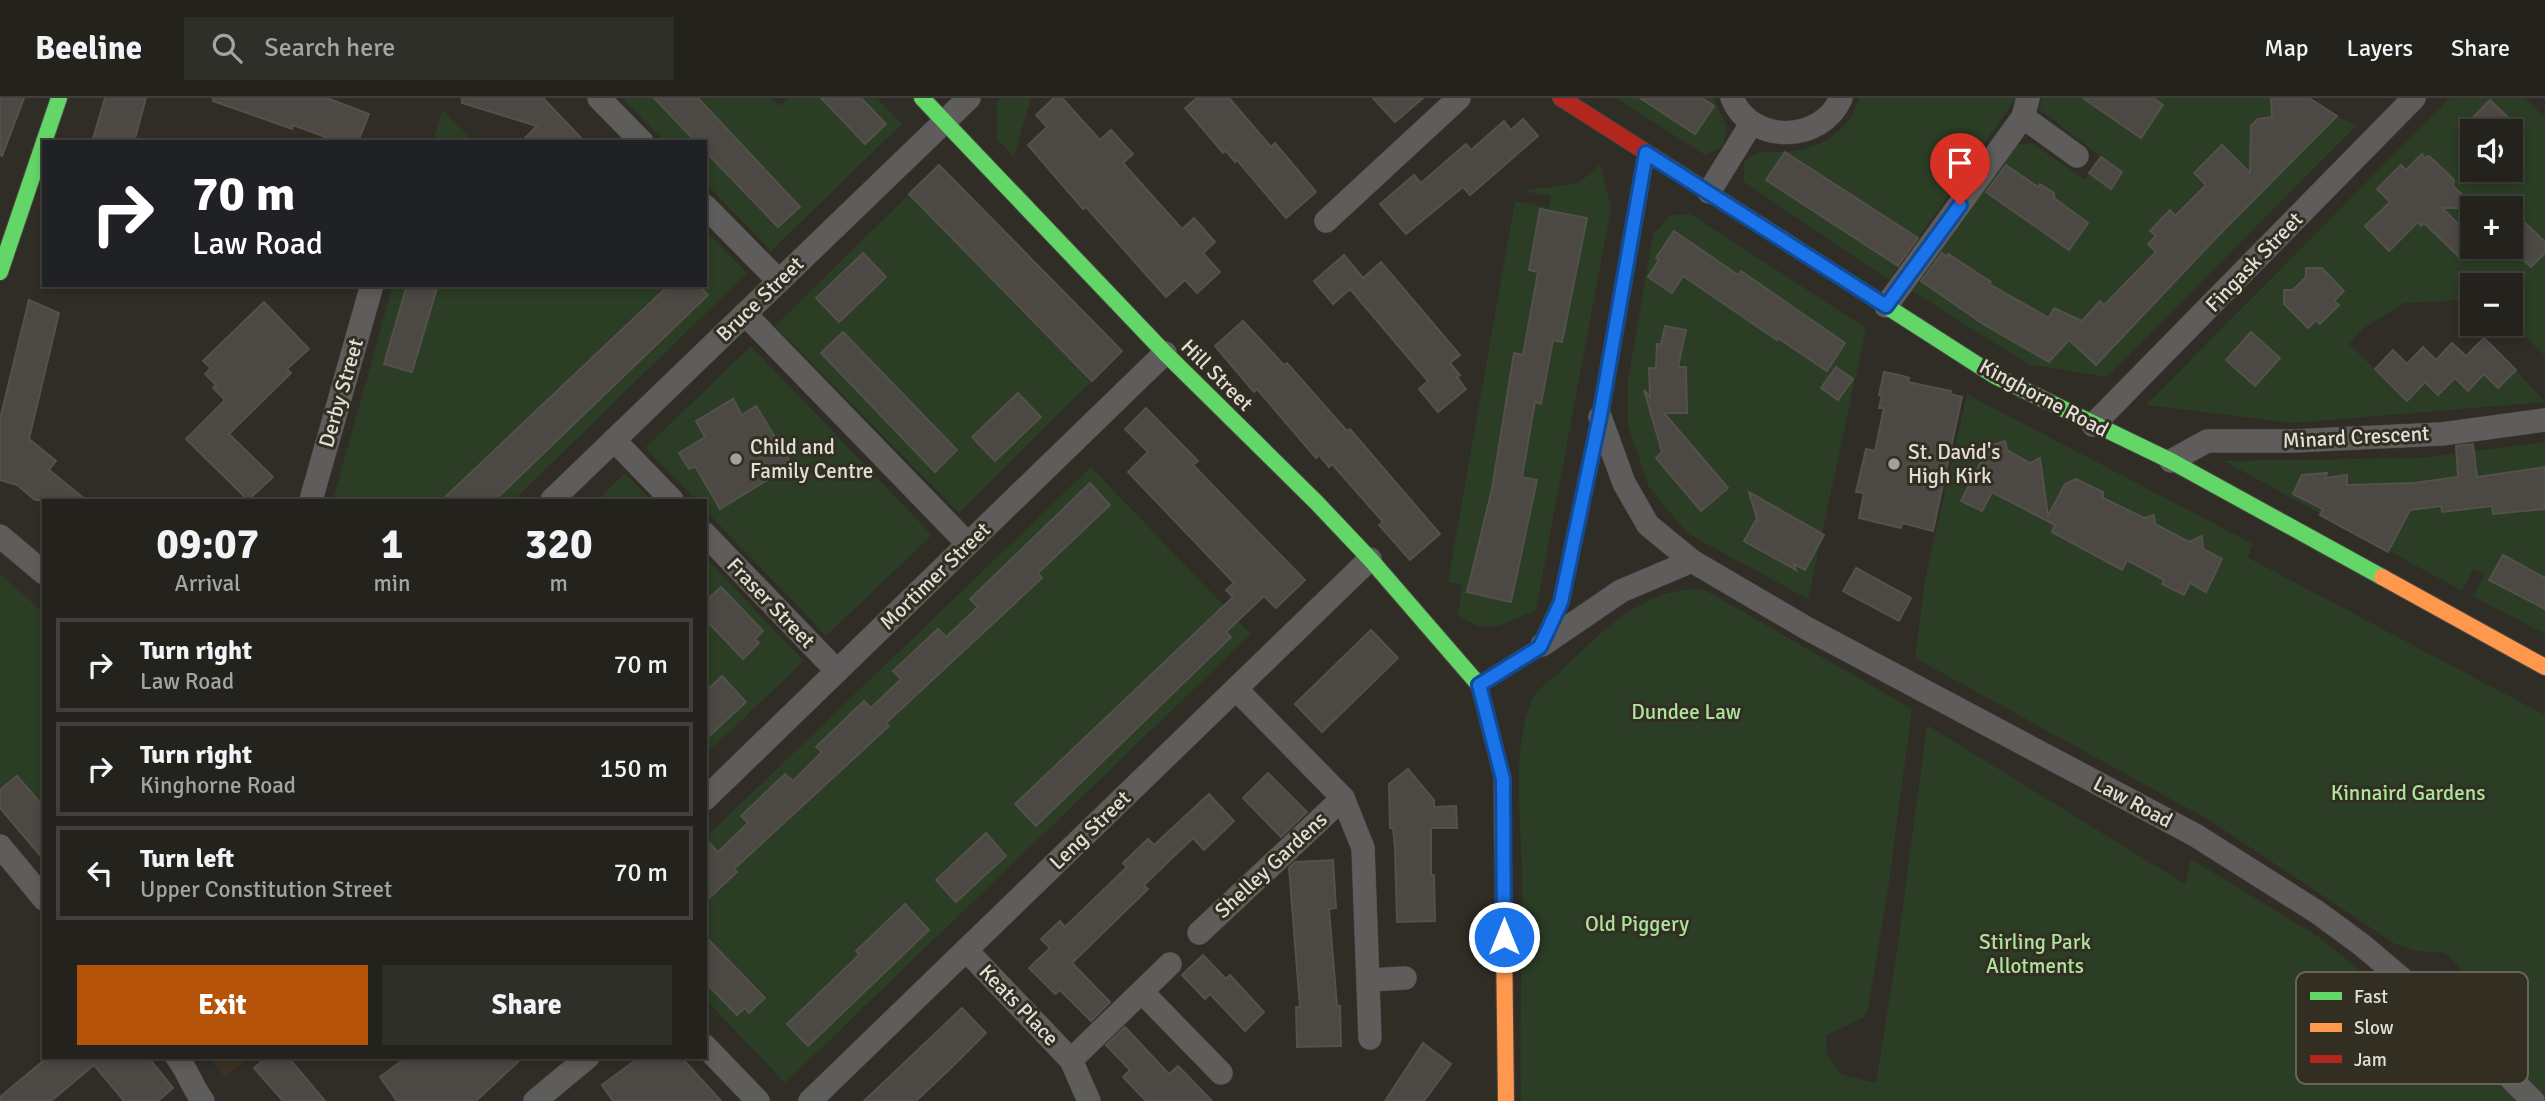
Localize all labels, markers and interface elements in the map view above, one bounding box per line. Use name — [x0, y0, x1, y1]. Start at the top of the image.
search box — [184, 17, 674, 80]
text: Beeline — [35, 28, 142, 69]
icon: search — [208, 29, 246, 67]
text: Search here — [264, 32, 395, 64]
text: Map — [2264, 33, 2309, 63]
text: Layers — [2347, 33, 2413, 63]
text: Share — [2451, 33, 2510, 63]
map controls — [2460, 119, 2523, 336]
button: sound — [2460, 119, 2523, 182]
pin — [1930, 133, 1990, 205]
icon: arrive — [1941, 144, 1979, 182]
text: 70 m — [192, 164, 295, 224]
icon: right — [77, 168, 168, 259]
button: + — [2460, 196, 2523, 259]
street label: Fingask Street — [2200, 207, 2308, 317]
text: Law Road — [192, 224, 323, 263]
street label: Bruce Street — [711, 251, 809, 347]
button: − — [2460, 273, 2523, 336]
street label: Hill Street — [1176, 334, 1258, 416]
street label: Derby Street — [313, 336, 369, 450]
street label: Kinghorne Road — [1975, 353, 2113, 443]
street label: Minard Crescent — [2282, 420, 2430, 454]
place label: Child and Family Centre — [750, 434, 873, 484]
place label: St. David's High Kirk — [1908, 439, 2001, 489]
marker: Child and Family Centre — [728, 451, 744, 467]
marker: St. David's High Kirk — [1886, 456, 1902, 472]
street label: Mortimer Street — [874, 517, 996, 635]
text: 09:07 — [156, 519, 259, 570]
text: 1 — [381, 519, 403, 570]
text: 320 — [525, 519, 593, 570]
street label: Fraser Street — [722, 552, 820, 654]
text: Arrival — [175, 569, 241, 598]
text: min — [373, 569, 411, 598]
text: m — [550, 569, 568, 598]
text: Turn right — [140, 635, 252, 667]
icon: right — [81, 646, 119, 684]
text: 70 m — [613, 649, 668, 681]
text: Law Road — [140, 667, 234, 696]
park label: Dundee Law — [1631, 699, 1741, 725]
text: Turn right — [140, 739, 252, 771]
icon: right — [81, 750, 119, 788]
text: 150 m — [599, 753, 668, 785]
street label: Law Road — [2089, 770, 2177, 834]
text: Kinghorne Road — [140, 771, 296, 800]
park label: Kinnaird Gardens — [2331, 780, 2485, 806]
street label: Leng Street — [1044, 785, 1136, 875]
street label: Shelley Gardens — [1209, 806, 1333, 924]
text: Turn left — [140, 843, 234, 875]
icon: left — [81, 854, 119, 892]
text: 70 m — [613, 857, 668, 889]
text: Upper Constitution Street — [140, 875, 392, 904]
position arrow — [1467, 900, 1541, 974]
park label: Old Piggery — [1585, 911, 1689, 937]
park label: Stirling Park Allotments — [1979, 929, 2091, 979]
street label: Keats Place — [974, 959, 1064, 1051]
button: Exit — [77, 965, 368, 1045]
button: Share — [382, 965, 672, 1045]
legend — [2296, 972, 2528, 1084]
text: Fast — [2354, 985, 2388, 1009]
text: Slow — [2354, 1016, 2394, 1040]
text: Jam — [2354, 1048, 2387, 1072]

